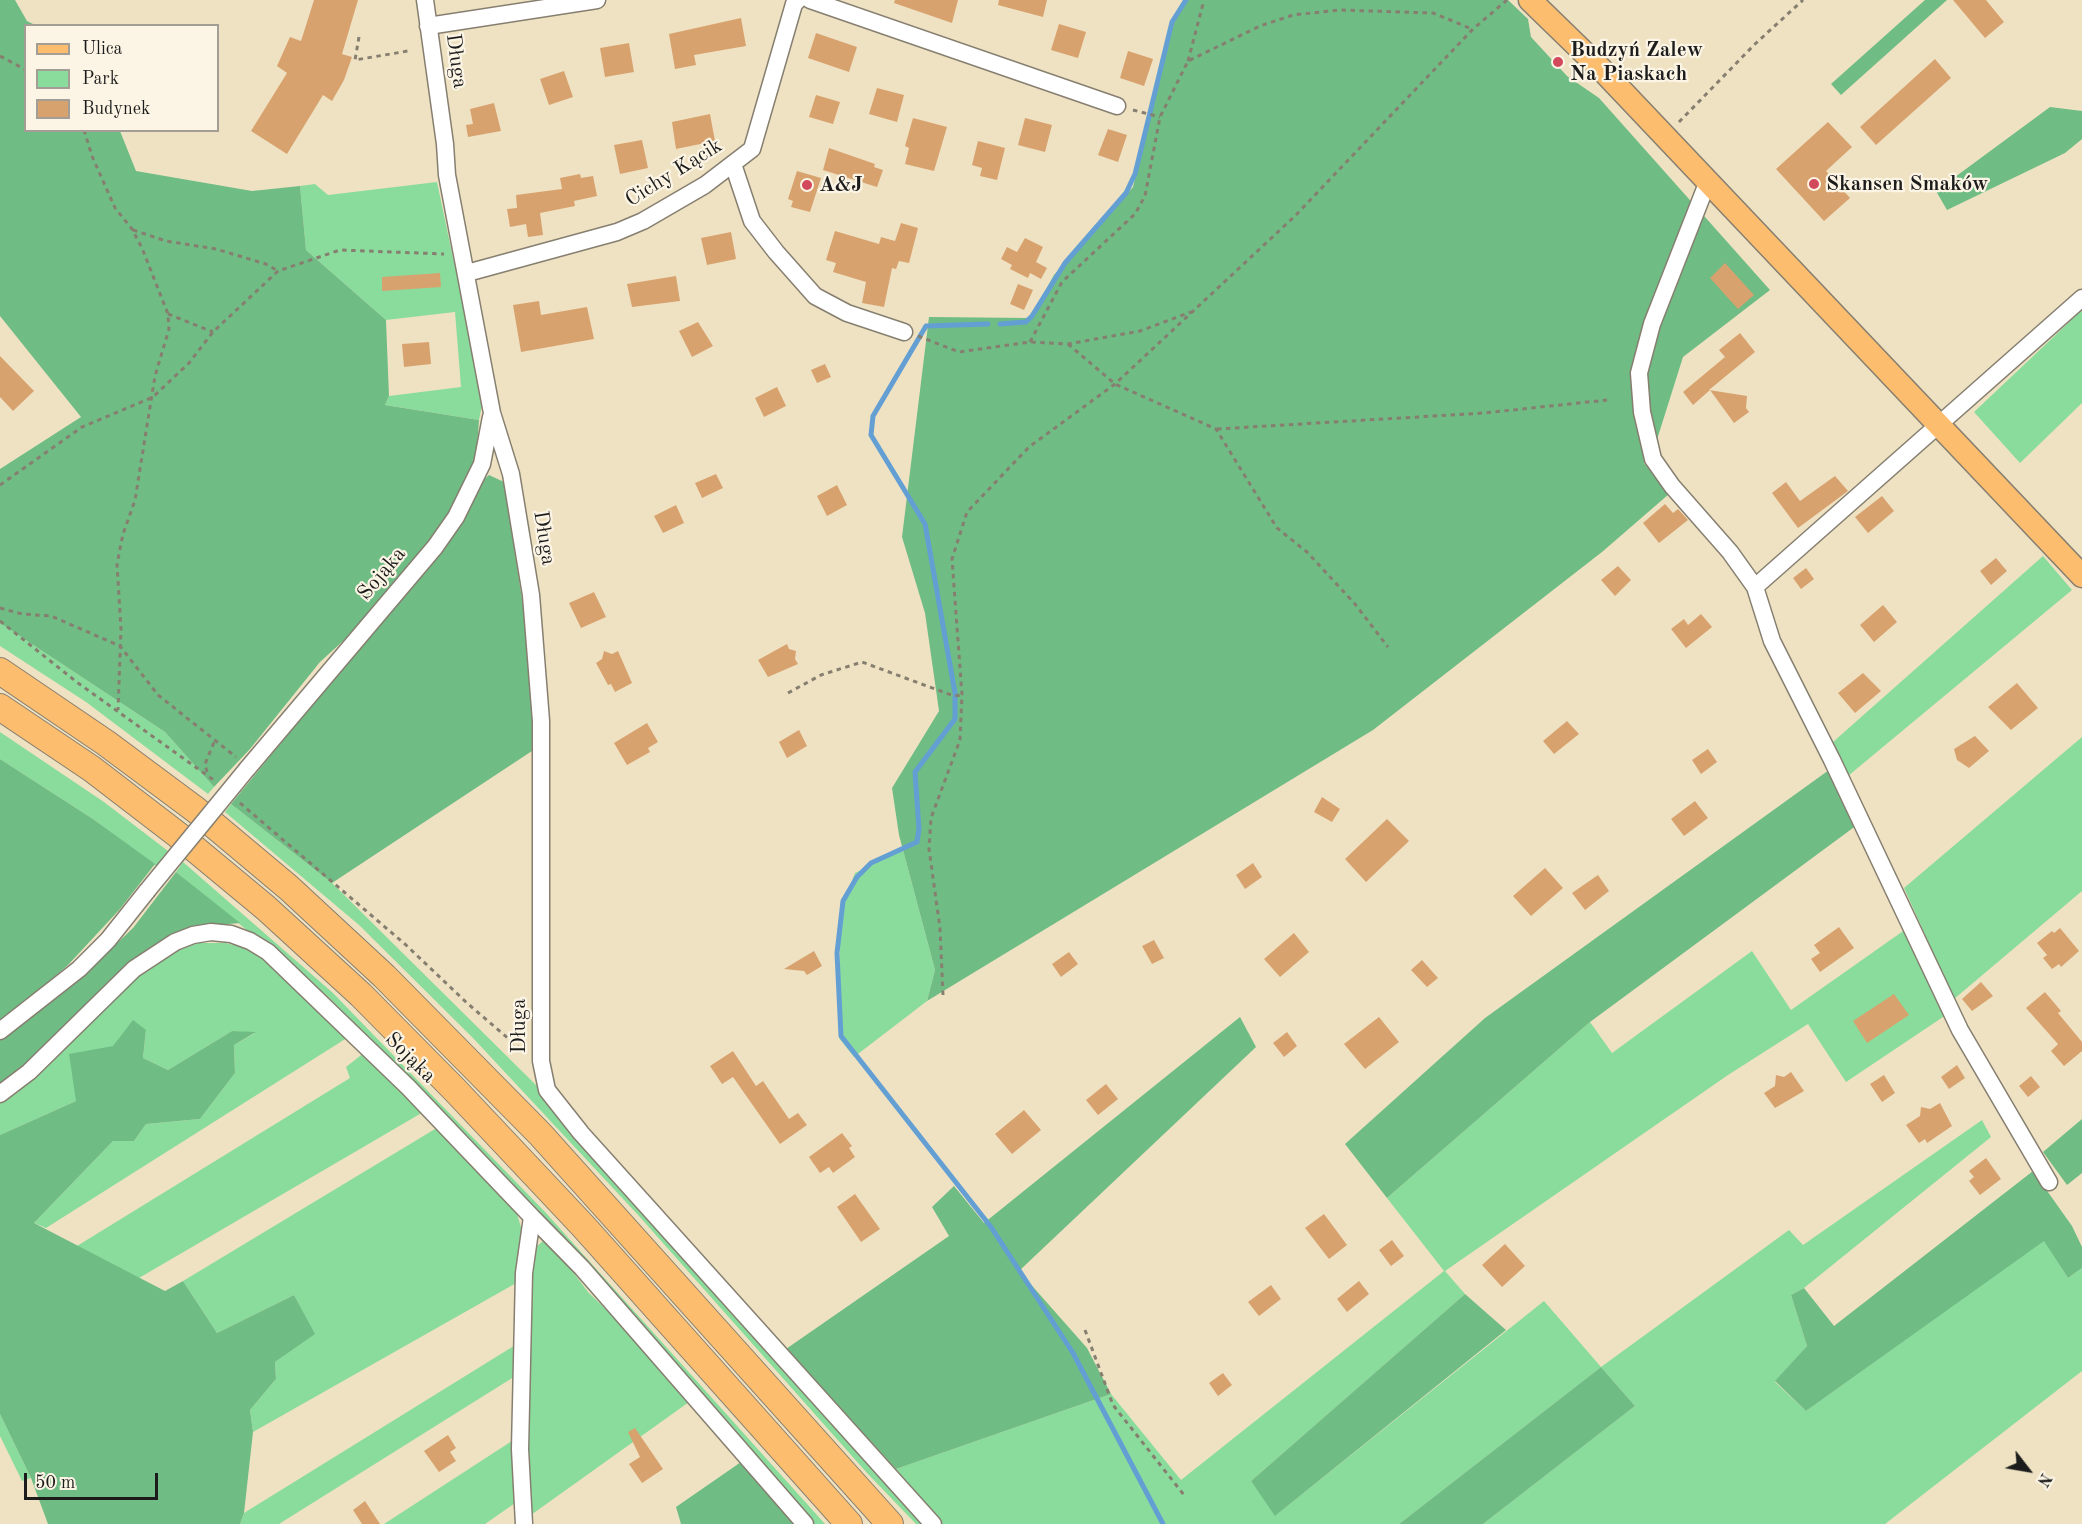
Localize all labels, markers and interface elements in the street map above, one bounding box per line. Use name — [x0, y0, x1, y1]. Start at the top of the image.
legend — [24, 24, 219, 132]
street label: Długa — [440, 32, 472, 90]
place label: Budzyń Zalew Na Piaskach — [1570, 37, 1703, 87]
text: Ulica — [82, 40, 123, 58]
marker: Budzyń Zalew Na Piaskach — [1551, 55, 1565, 69]
text: Park — [82, 70, 119, 88]
text: Budynek — [82, 100, 150, 118]
street label: Cichy Kącik — [621, 133, 727, 213]
place label: Skansen Smaków — [1826, 171, 1988, 197]
place label: A&J — [819, 172, 863, 198]
marker: Skansen Smaków — [1807, 177, 1821, 191]
marker: A&J — [800, 178, 814, 192]
street label: Długa — [527, 509, 561, 567]
street label: Sojąka — [352, 542, 412, 606]
street label: Długa — [506, 998, 532, 1054]
street label: Sojąka — [379, 1027, 441, 1089]
north arrow — [1998, 1440, 2058, 1500]
scale bar — [27, 1461, 160, 1499]
text: N — [2033, 1470, 2053, 1489]
text: 50 m — [35, 1474, 75, 1492]

